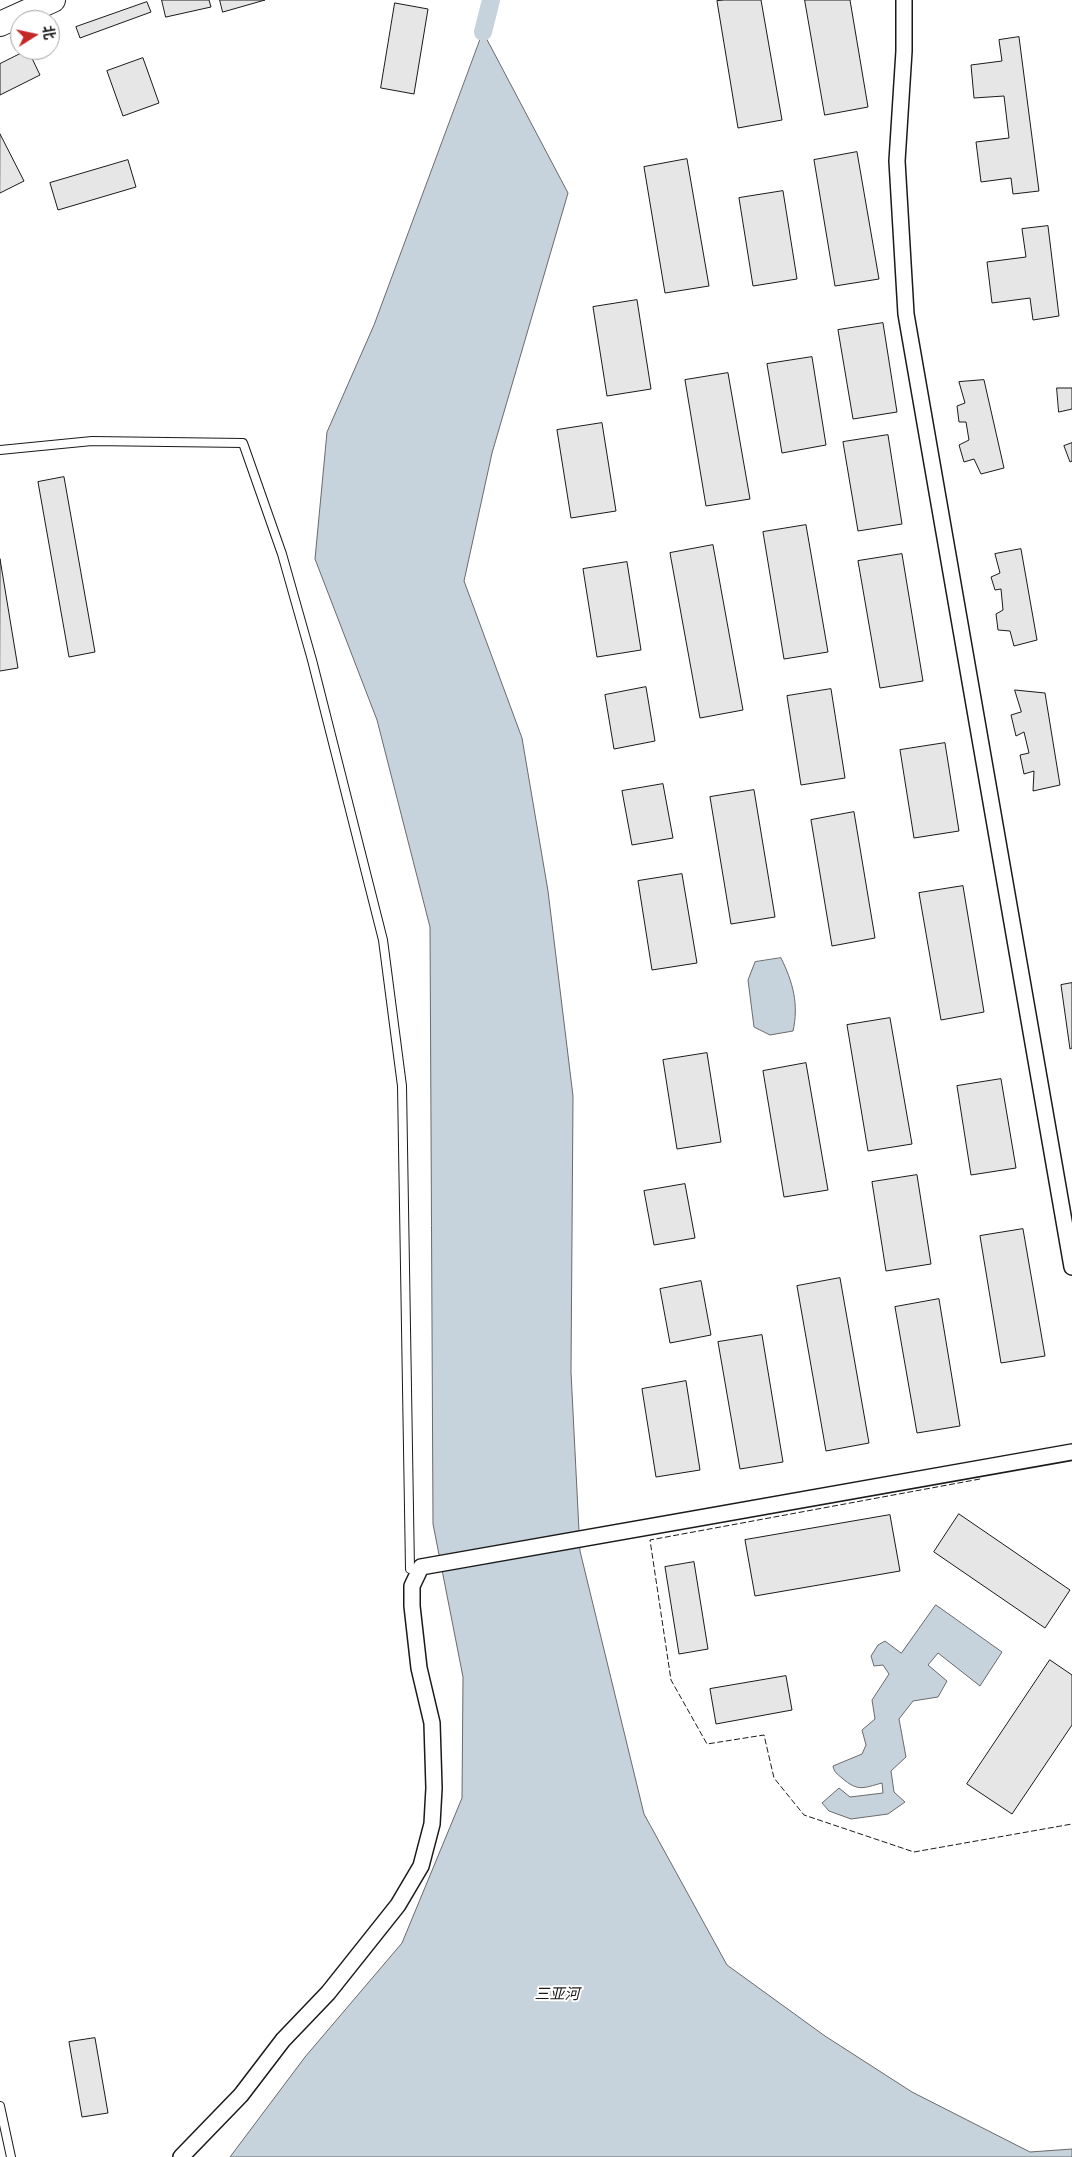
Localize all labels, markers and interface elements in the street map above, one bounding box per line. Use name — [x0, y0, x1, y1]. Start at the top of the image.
north arrow — [10, 10, 60, 60]
text: 北 — [40, 24, 58, 41]
water label: 三亚河 — [535, 1985, 579, 2003]

